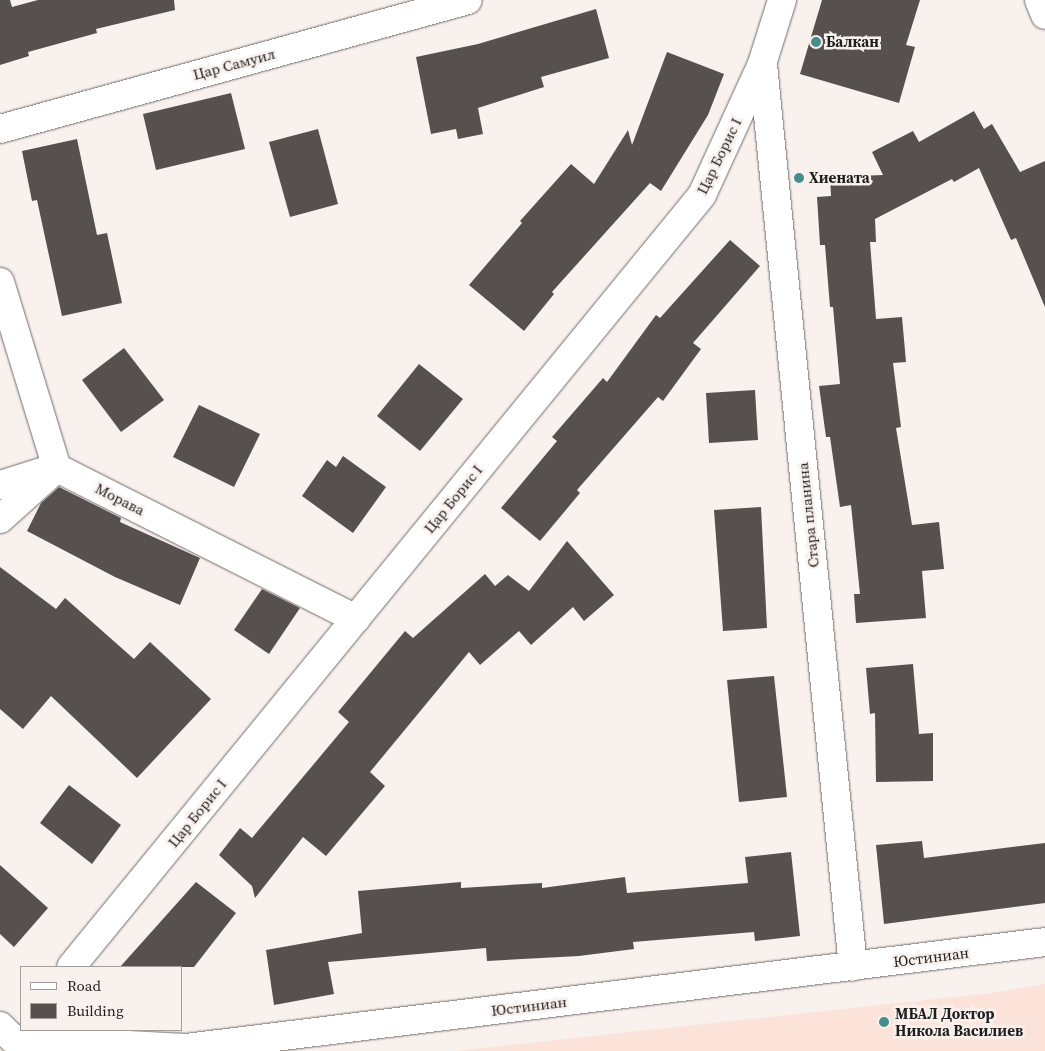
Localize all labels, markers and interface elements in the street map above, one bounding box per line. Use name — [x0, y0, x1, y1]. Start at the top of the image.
place label: Балкан — [826, 33, 879, 51]
marker: Балкан — [810, 36, 822, 48]
street label: Цар Самуил — [191, 44, 277, 84]
street label: Цар Борис I — [693, 115, 745, 197]
place label: Хиената — [809, 169, 870, 187]
marker: Хиената — [793, 172, 805, 184]
street label: Цар Борис I — [420, 461, 486, 537]
street label: Стара планина — [794, 461, 822, 569]
street label: Морава — [92, 479, 148, 519]
street label: Цар Борис I — [164, 775, 230, 851]
street label: Юстиниан — [892, 943, 970, 971]
legend — [20, 966, 182, 1031]
text: Road — [67, 975, 101, 996]
street label: Юстиниан — [490, 992, 568, 1020]
text: Building — [67, 1000, 124, 1021]
place label: МБАЛ Доктор Никола Василиев — [895, 1004, 1023, 1039]
marker: МБАЛ Доктор Никола Василиев — [877, 1015, 891, 1029]

